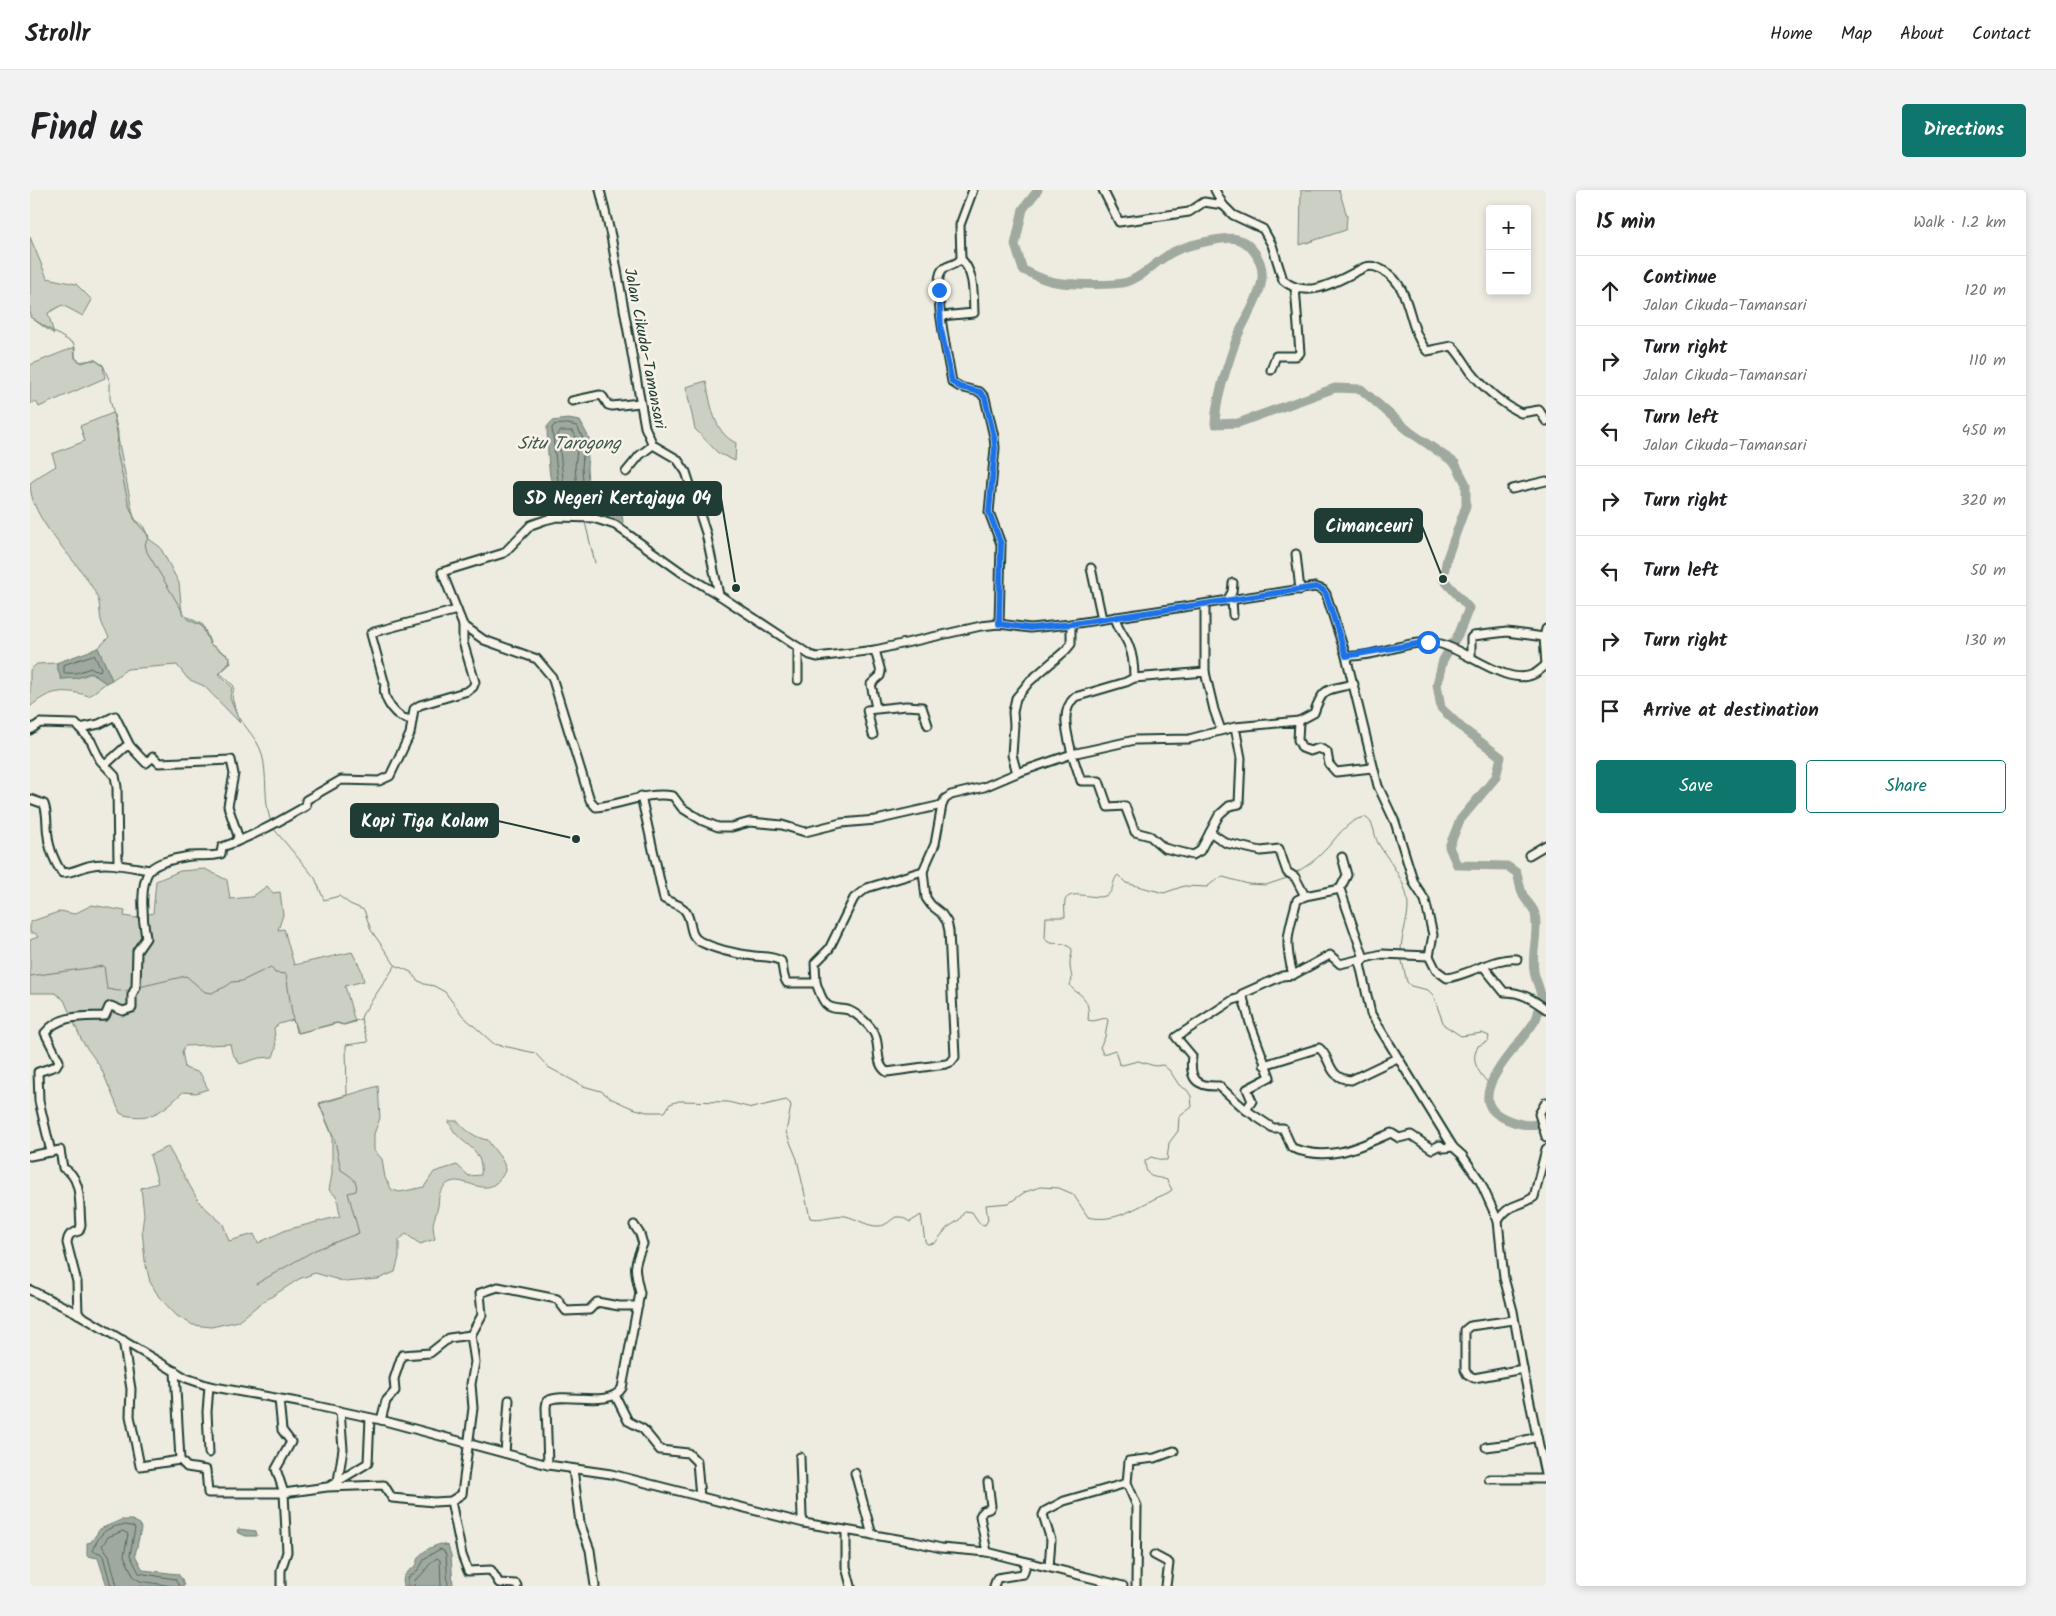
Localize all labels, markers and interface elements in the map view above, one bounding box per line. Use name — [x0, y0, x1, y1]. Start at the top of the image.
text: Strollr — [25, 15, 90, 54]
text: Home — [1770, 20, 1813, 49]
text: Map — [1841, 20, 1872, 49]
text: About — [1900, 20, 1944, 49]
text: Contact — [1972, 20, 2031, 49]
text: Find us — [30, 102, 143, 158]
button: Directions — [1902, 104, 2026, 157]
map controls — [1486, 205, 1531, 295]
button: + — [1486, 205, 1531, 250]
text: 15 min — [1596, 206, 1655, 239]
text: Walk · 1.2 km — [1913, 210, 2006, 235]
button: − — [1486, 250, 1531, 295]
text: Continue — [1643, 263, 1716, 293]
street label: Jalan Cikuda–Tamansari — [617, 266, 673, 432]
icon: ahead — [1596, 277, 1624, 305]
text: 120 m — [1965, 278, 2006, 303]
route end — [928, 279, 951, 302]
text: Jalan Cikuda–Tamansari — [1643, 293, 1806, 318]
text: Turn right — [1643, 333, 1728, 363]
icon: right — [1596, 347, 1624, 375]
text: 110 m — [1969, 348, 2006, 373]
text: Jalan Cikuda–Tamansari — [1643, 363, 1806, 388]
text: Turn left — [1643, 403, 1718, 433]
icon: left — [1596, 417, 1624, 445]
text: 450 m — [1961, 418, 2006, 443]
water label: Situ Tarogong — [517, 430, 622, 459]
text: Jalan Cikuda–Tamansari — [1643, 433, 1806, 458]
callout: SD Negeri Kertajaya 04 — [514, 482, 721, 515]
text: SD Negeri Kertajaya 04 — [525, 485, 711, 514]
text: Turn right — [1643, 486, 1728, 516]
icon: right — [1596, 487, 1624, 515]
text: 320 m — [1960, 488, 2006, 513]
callout: Cimanceuri — [1315, 509, 1422, 542]
text: Cimanceuri — [1325, 513, 1413, 542]
text: Turn left — [1643, 556, 1718, 586]
icon: left — [1596, 557, 1624, 585]
text: 50 m — [1970, 558, 2006, 583]
text: Turn right — [1643, 626, 1728, 656]
icon: right — [1596, 627, 1624, 655]
text: 130 m — [1965, 628, 2006, 653]
route start — [1417, 631, 1440, 654]
text: Arrive at destination — [1643, 696, 1819, 726]
icon: arrive — [1596, 697, 1624, 725]
button: Save — [1596, 760, 1796, 813]
button: Share — [1806, 760, 2006, 813]
callout: Kopi Tiga Kolam — [351, 804, 498, 837]
text: Kopi Tiga Kolam — [361, 808, 489, 837]

